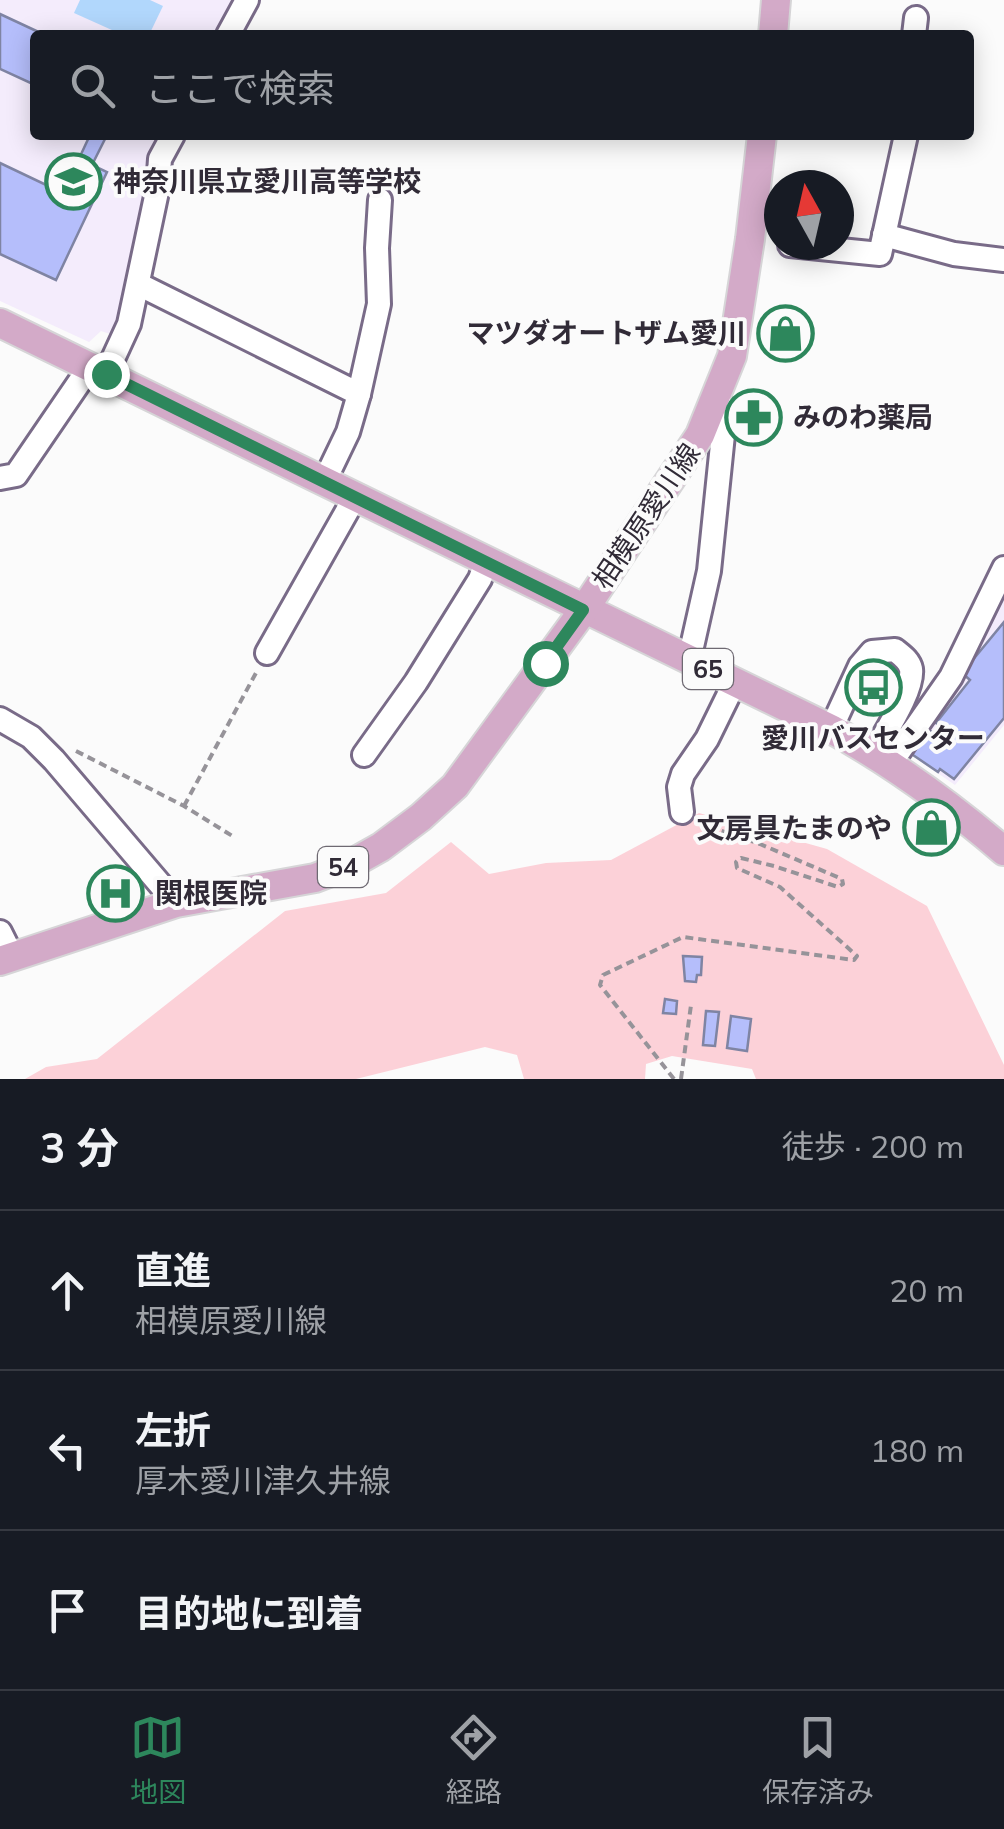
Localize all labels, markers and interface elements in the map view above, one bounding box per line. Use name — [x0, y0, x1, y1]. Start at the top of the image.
search box — [30, 30, 974, 140]
icon: search — [65, 58, 120, 113]
text: ここで検索 — [145, 64, 335, 112]
school or university icon: 神奈川県立愛川高等学校 — [44, 151, 104, 211]
place label: 神奈川県立愛川高等学校 — [113, 163, 421, 198]
north arrow — [764, 170, 854, 260]
shop icon: マツダオートザム愛川 — [755, 303, 815, 363]
place label: マツダオートザム愛川 — [467, 315, 746, 350]
route end — [84, 352, 130, 398]
pharmacy icon: みのわ薬局 — [724, 387, 784, 447]
place label: みのわ薬局 — [793, 399, 933, 434]
street label: 相模原愛川線 — [584, 436, 707, 595]
route start — [523, 641, 569, 687]
road number: 65 — [683, 649, 733, 689]
bus stop icon: 愛川バスセンター — [843, 657, 903, 717]
place label: 愛川バスセンター — [761, 720, 985, 755]
shop icon: 文房具たまのや — [901, 798, 961, 858]
place label: 文房具たまのや — [697, 810, 892, 845]
road number: 54 — [318, 847, 368, 887]
hospital icon: 関根医院 — [86, 863, 146, 923]
place label: 関根医院 — [155, 875, 267, 910]
text: 3 分 — [40, 1121, 119, 1174]
text: 徒歩 · 200 m — [782, 1126, 964, 1166]
text: 直進 — [135, 1246, 211, 1294]
icon: ahead — [40, 1263, 95, 1318]
text: 20 m — [889, 1270, 964, 1310]
text: 相模原愛川線 — [135, 1300, 327, 1340]
text: 左折 — [135, 1406, 211, 1454]
icon: left — [40, 1423, 95, 1478]
text: 180 m — [870, 1430, 964, 1470]
text: 厚木愛川津久井線 — [135, 1460, 391, 1500]
icon: arrive — [40, 1583, 95, 1638]
text: 目的地に到着 — [135, 1589, 363, 1637]
tab: 地図 — [130, 1710, 186, 1810]
tab: 経路 — [446, 1710, 502, 1810]
tab: 保存済み — [762, 1710, 874, 1810]

